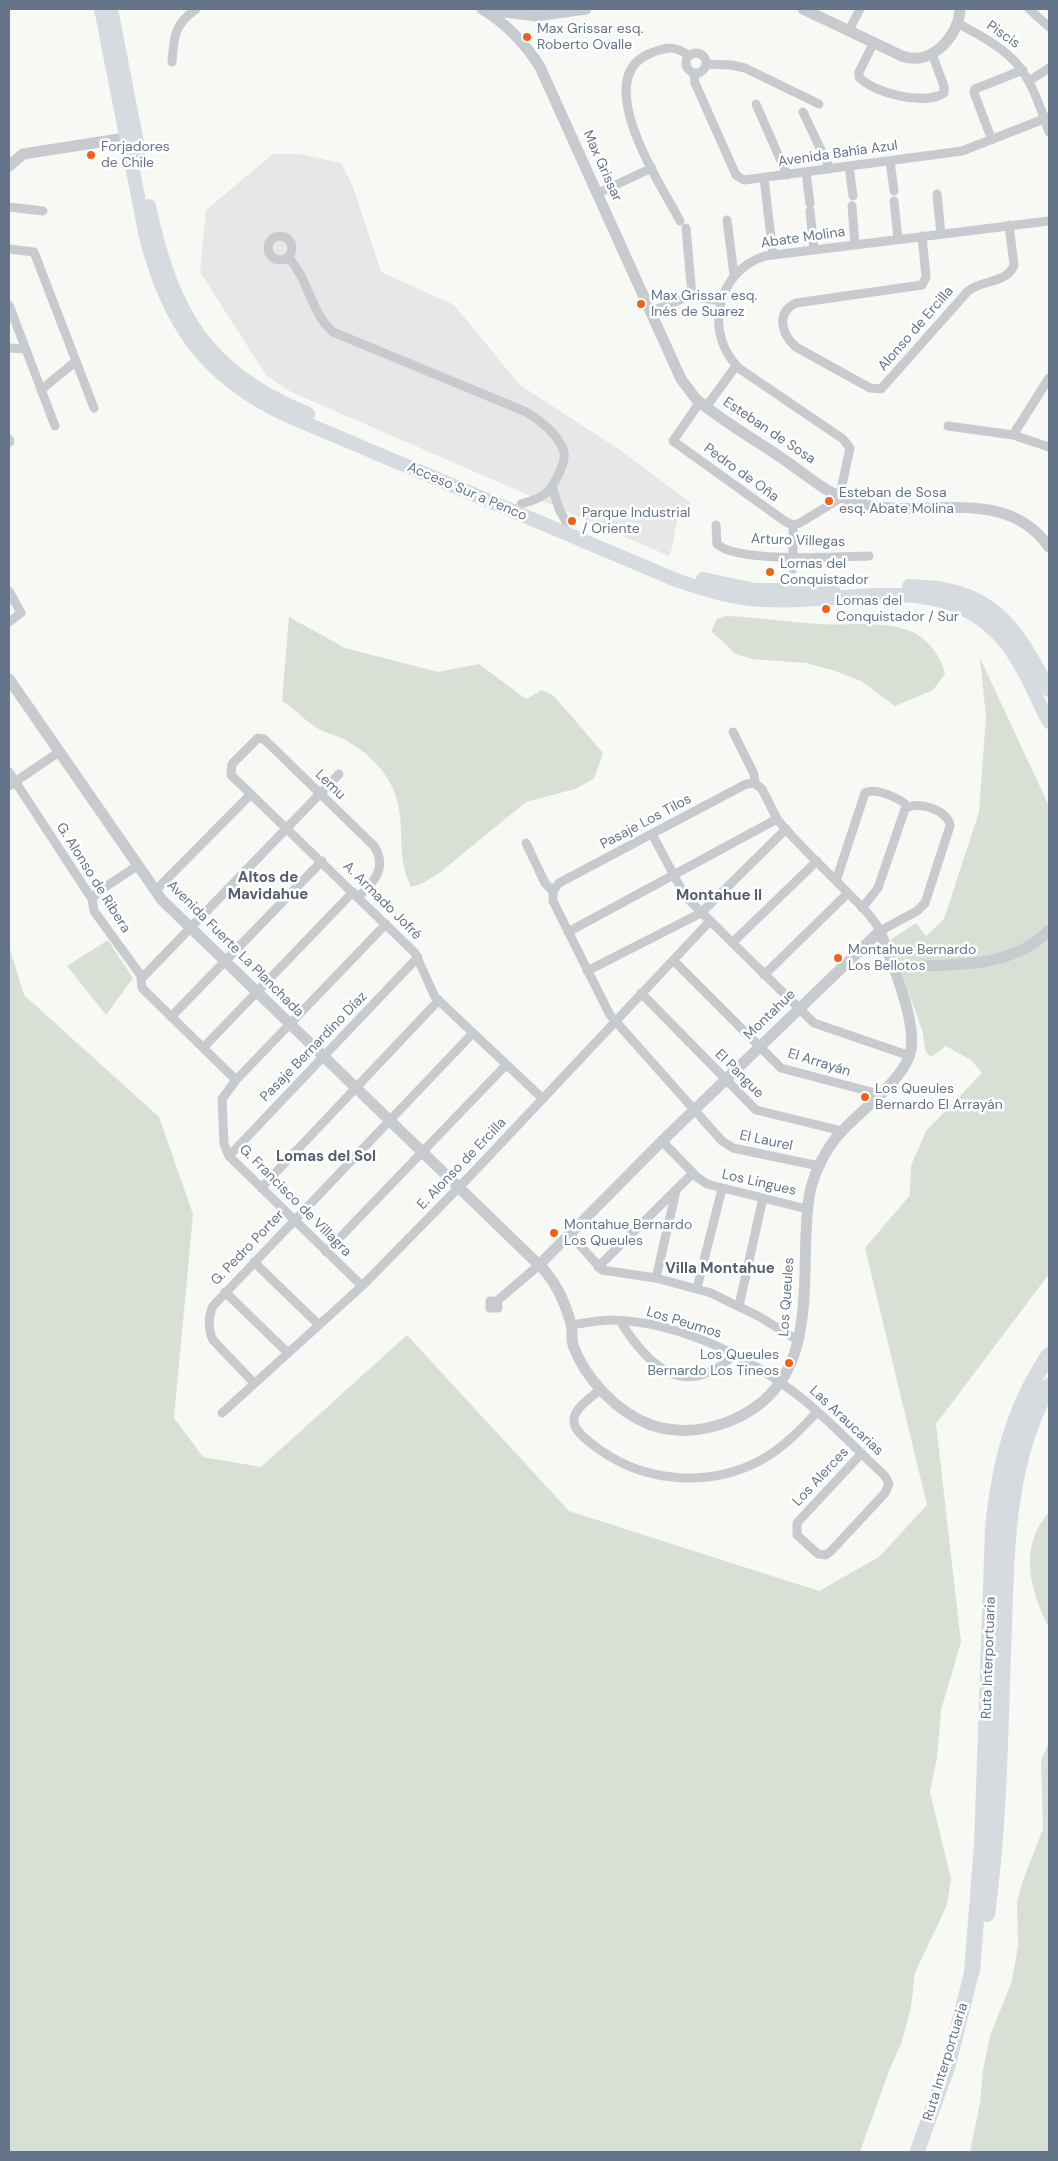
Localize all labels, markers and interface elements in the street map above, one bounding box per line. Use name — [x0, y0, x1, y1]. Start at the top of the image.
street label: Piscis — [983, 18, 1023, 52]
place label: Max Grissar esq. Roberto Ovalle — [537, 21, 643, 54]
marker: Max Grissar esq. Roberto Ovalle — [521, 31, 533, 43]
street label: Max Grissar — [579, 128, 625, 204]
street label: Avenida Bahía Azul — [777, 137, 899, 171]
place label: Forjadores de Chile — [101, 139, 170, 172]
marker: Forjadores de Chile — [85, 149, 97, 161]
street label: Abate Molina — [760, 224, 846, 252]
street label: Alonso de Ercilla — [875, 283, 957, 375]
place label: Max Grissar esq. Inés de Suarez — [651, 288, 757, 321]
marker: Max Grissar esq. Inés de Suarez — [635, 298, 647, 310]
street label: Esteban de Sosa — [720, 394, 818, 468]
street label: Pedro de Oña — [700, 440, 782, 506]
street label: Acceso Sur a Penco — [405, 459, 529, 525]
place label: Esteban de Sosa esq. Abate Molina — [839, 485, 954, 518]
marker: Esteban de Sosa esq. Abate Molina — [823, 495, 835, 507]
place label: Parque Industrial / Oriente — [582, 505, 690, 538]
marker: Parque Industrial / Oriente — [566, 515, 578, 527]
street label: Arturo Villegas — [751, 531, 845, 551]
place label: Lomas del Conquistador — [780, 556, 869, 588]
marker: Lomas del Conquistador — [764, 566, 776, 578]
place label: Lomas del Conquistador / Sur — [836, 593, 959, 626]
marker: Lomas del Conquistador / Sur — [820, 603, 832, 615]
street label: Lemu — [311, 767, 349, 803]
street label: Pasaje Los Tilos — [597, 791, 695, 853]
street label: G. Alonso de Ribera — [52, 820, 134, 936]
street label: A. Armado Jofré — [339, 858, 425, 944]
district label: Altos de Mavidahue — [228, 869, 308, 904]
street label: Avenida Fuerte La Planchada — [163, 877, 307, 1021]
district label: Montahue II — [676, 887, 762, 905]
place label: Montahue Bernardo Los Bellotos — [848, 942, 976, 974]
marker: Montahue Bernardo Los Bellotos — [832, 952, 844, 964]
street label: Montahue — [741, 986, 799, 1044]
street label: Pasaje Bernardino Díaz — [257, 989, 371, 1105]
street label: El Arrayán — [786, 1045, 852, 1081]
street label: El Pangue — [711, 1046, 767, 1102]
place label: Los Queules Bernardo El Arrayán — [875, 1081, 1003, 1114]
marker: Los Queules Bernardo El Arrayán — [859, 1091, 871, 1103]
street label: E. Alonso de Ercilla — [414, 1115, 510, 1213]
street label: El Laurel — [738, 1127, 794, 1155]
street label: G. Francisco de Villagra — [235, 1141, 355, 1261]
district label: Lomas del Sol — [276, 1148, 376, 1166]
street label: Los Lingues — [720, 1166, 798, 1200]
street label: G. Pedro Porter — [208, 1207, 288, 1289]
place label: Montahue Bernardo Los Queules — [564, 1217, 692, 1250]
marker: Montahue Bernardo Los Queules — [548, 1227, 560, 1239]
street label: Los Queules — [776, 1257, 798, 1337]
district label: Villa Montahue — [665, 1260, 775, 1278]
street label: Los Peumos — [644, 1304, 724, 1342]
place label: Los Queules Bernardo Los Tineos — [647, 1347, 779, 1380]
marker: Los Queules Bernardo Los Tineos — [783, 1357, 795, 1369]
street label: Las Araucarias — [806, 1383, 886, 1459]
street label: Los Alerces — [789, 1444, 853, 1510]
street label: Ruta Interportuaria — [978, 1597, 1000, 1719]
street label: Ruta Interportuaria — [920, 2001, 972, 2123]

